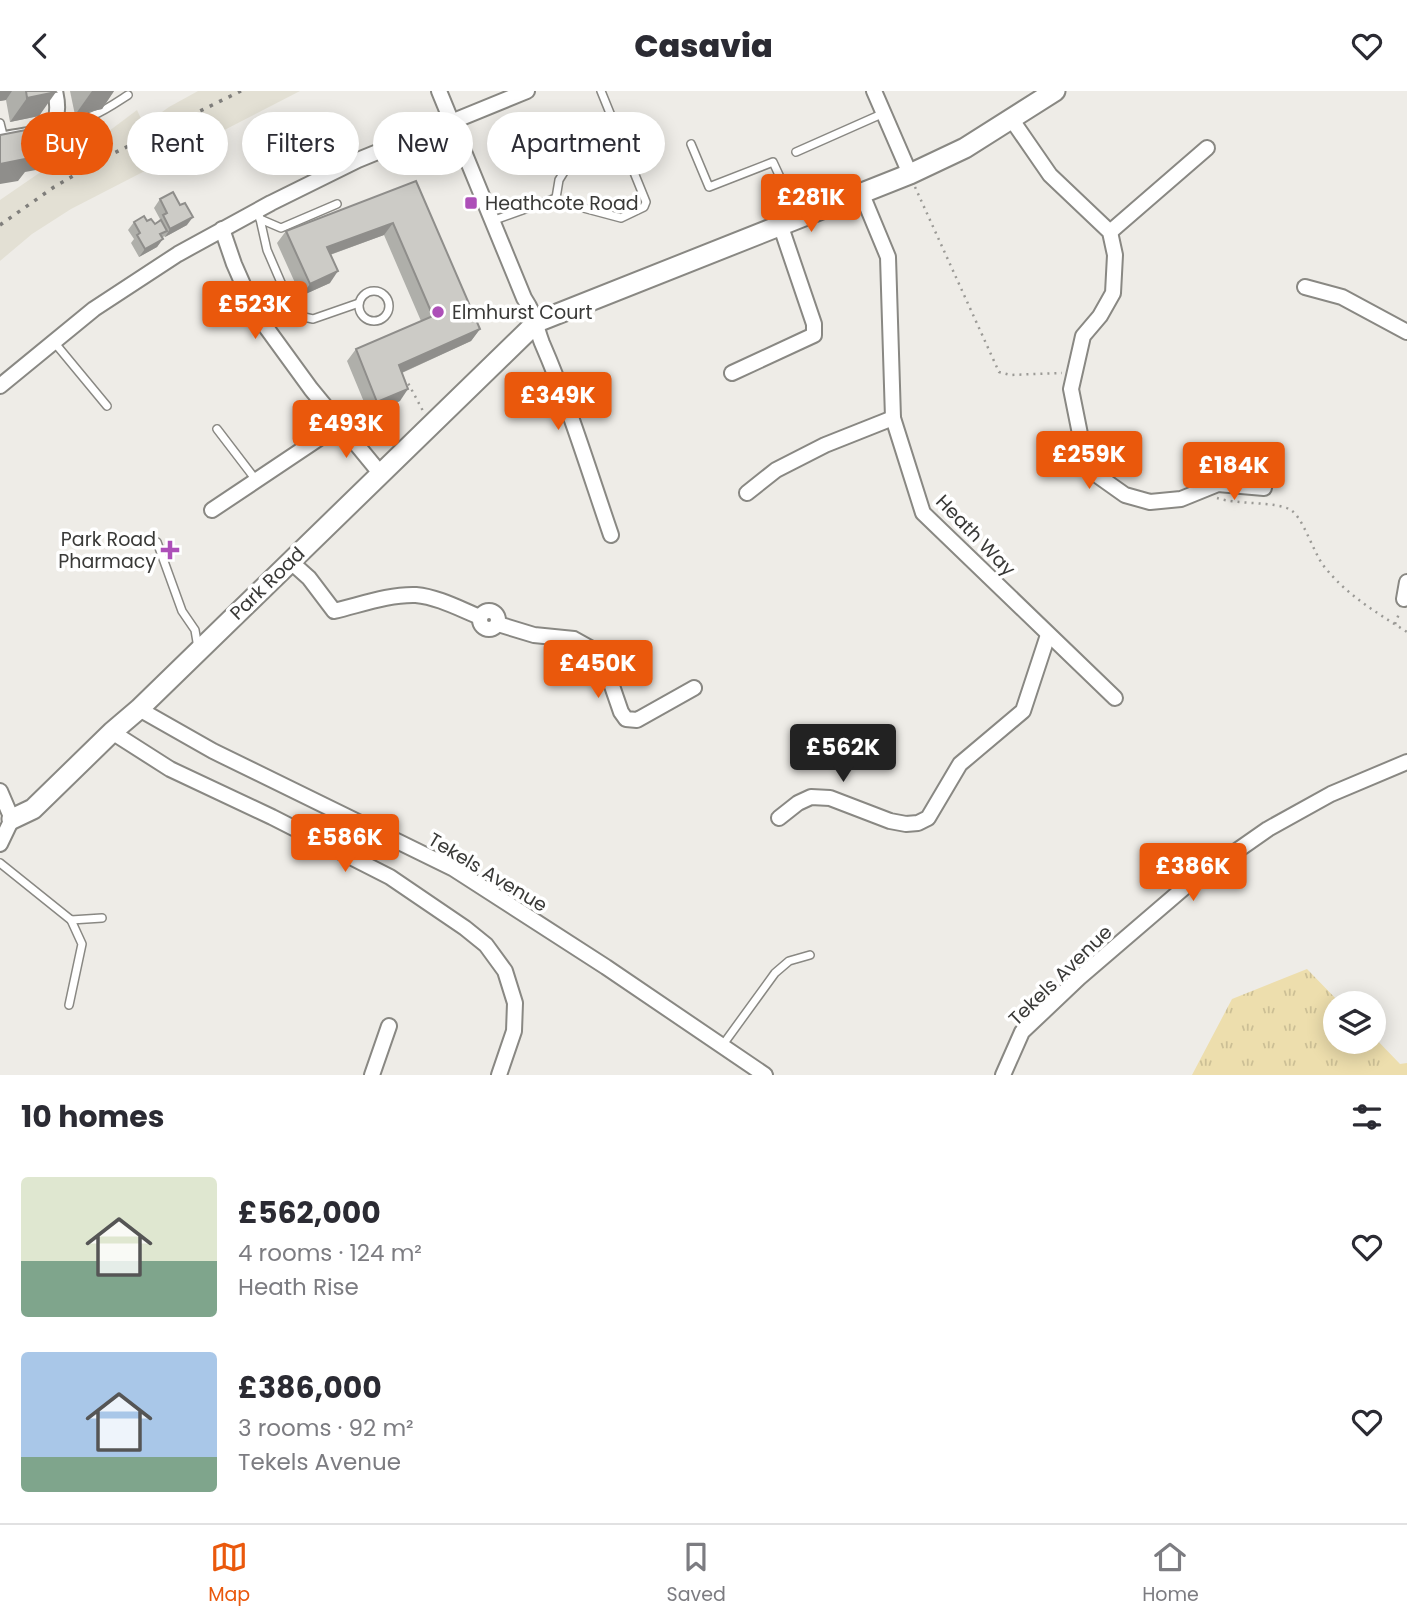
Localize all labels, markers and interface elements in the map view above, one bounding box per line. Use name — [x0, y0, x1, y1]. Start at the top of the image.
text: Casavia — [634, 23, 773, 68]
icon: back — [21, 27, 59, 65]
icon: heart — [1348, 27, 1386, 65]
chip: Buy — [21, 112, 113, 175]
chip: Rent — [127, 112, 228, 175]
chip: Filters — [242, 112, 359, 175]
chip: New — [373, 112, 473, 175]
chip: Apartment — [487, 112, 665, 175]
pin: £281K — [762, 174, 860, 234]
text: £281K — [777, 181, 845, 213]
place label: Heathcote Road — [485, 190, 639, 217]
marker: Heathcote Road — [463, 195, 479, 211]
pin: £523K — [206, 281, 304, 341]
text: £523K — [218, 288, 292, 320]
place label: Elmhurst Court — [452, 299, 592, 326]
marker: Elmhurst Court — [430, 304, 446, 320]
pin: £349K — [509, 373, 607, 432]
text: £349K — [521, 379, 595, 411]
pin: £493K — [297, 401, 395, 460]
text: £493K — [309, 407, 383, 439]
pin: £259K — [1040, 431, 1138, 491]
text: £259K — [1052, 438, 1126, 470]
pin: £184K — [1185, 443, 1283, 502]
text: £184K — [1199, 449, 1269, 481]
street label: Heath Way — [930, 489, 1022, 582]
place label: Park Road Pharmacy — [58, 526, 156, 575]
street label: Park Road — [224, 541, 311, 626]
marker: Park Road Pharmacy — [162, 542, 178, 558]
pin: £450K — [549, 641, 647, 700]
text: £450K — [560, 647, 636, 679]
pin: £562K — [794, 725, 892, 784]
text: £562K — [806, 731, 880, 763]
pin: £586K — [296, 815, 394, 874]
text: £586K — [307, 821, 383, 853]
street label: Tekels Avenue — [423, 826, 552, 919]
pin: £386K — [1144, 843, 1242, 903]
text: £386K — [1156, 850, 1230, 882]
street label: Tekels Avenue — [1003, 919, 1118, 1032]
map controls — [1323, 991, 1386, 1054]
button: layers — [1323, 991, 1386, 1054]
text: 10 homes — [21, 1095, 165, 1138]
icon: filters — [1348, 1098, 1386, 1136]
text: £562,000 — [238, 1191, 381, 1234]
icon: home — [77, 1205, 161, 1289]
icon: heart — [1348, 1228, 1386, 1266]
text: 4 rooms · 124 m² — [238, 1237, 422, 1269]
text: Heath Rise — [238, 1271, 359, 1303]
text: £386,000 — [238, 1366, 382, 1409]
icon: home — [77, 1380, 161, 1464]
icon: heart — [1348, 1403, 1386, 1441]
text: 3 rooms · 92 m² — [238, 1412, 414, 1444]
text: Tekels Avenue — [238, 1446, 401, 1478]
tab: Map — [208, 1538, 250, 1609]
tab: Saved — [667, 1538, 726, 1609]
tab: Home — [1142, 1538, 1199, 1609]

